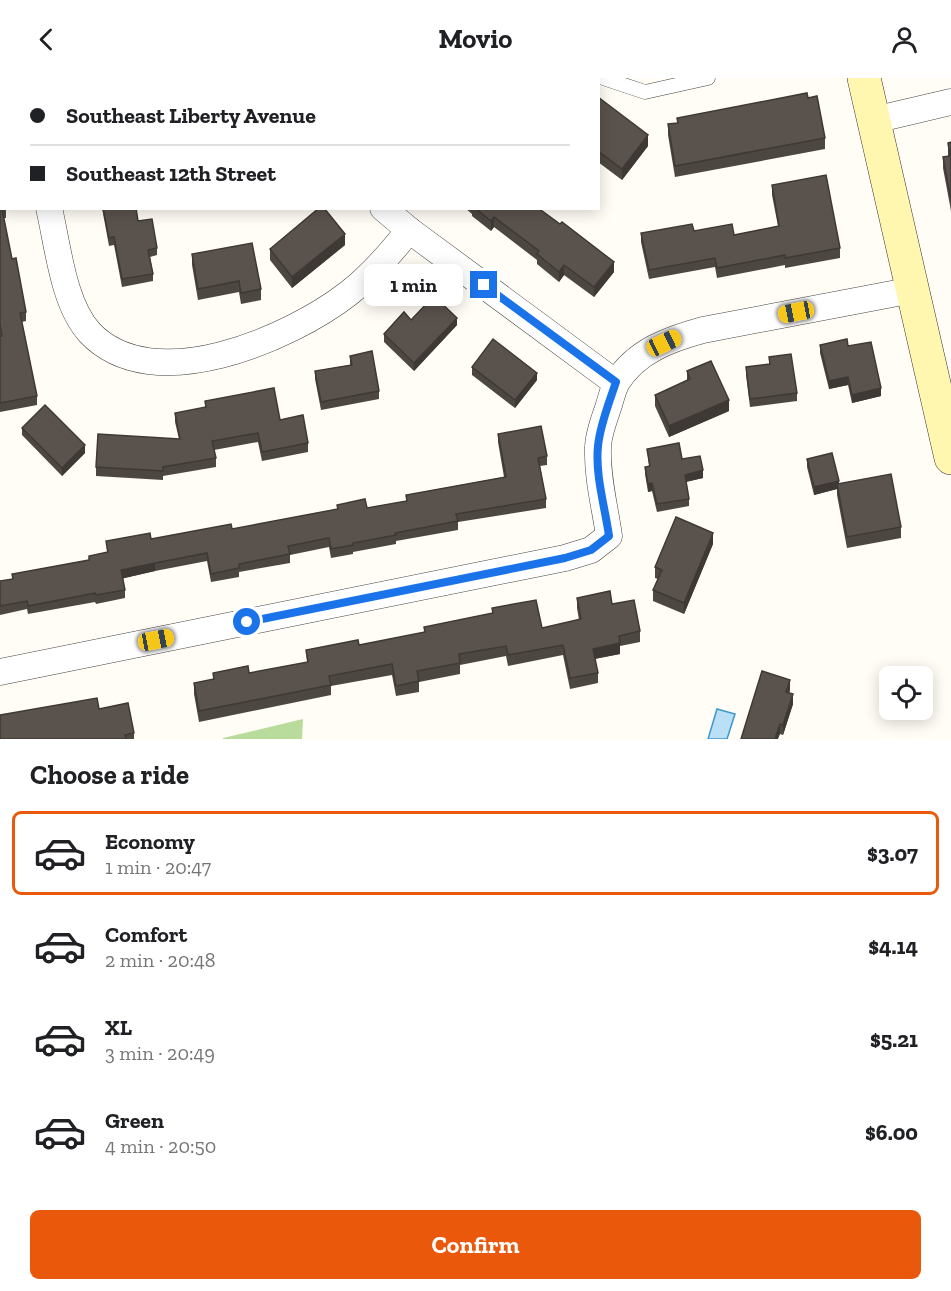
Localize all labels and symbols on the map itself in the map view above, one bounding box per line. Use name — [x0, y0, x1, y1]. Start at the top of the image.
callout: 1 min — [364, 264, 463, 306]
route end — [470, 271, 497, 298]
car — [777, 300, 815, 324]
car — [644, 327, 684, 359]
route start — [233, 608, 260, 635]
car — [137, 628, 175, 652]

